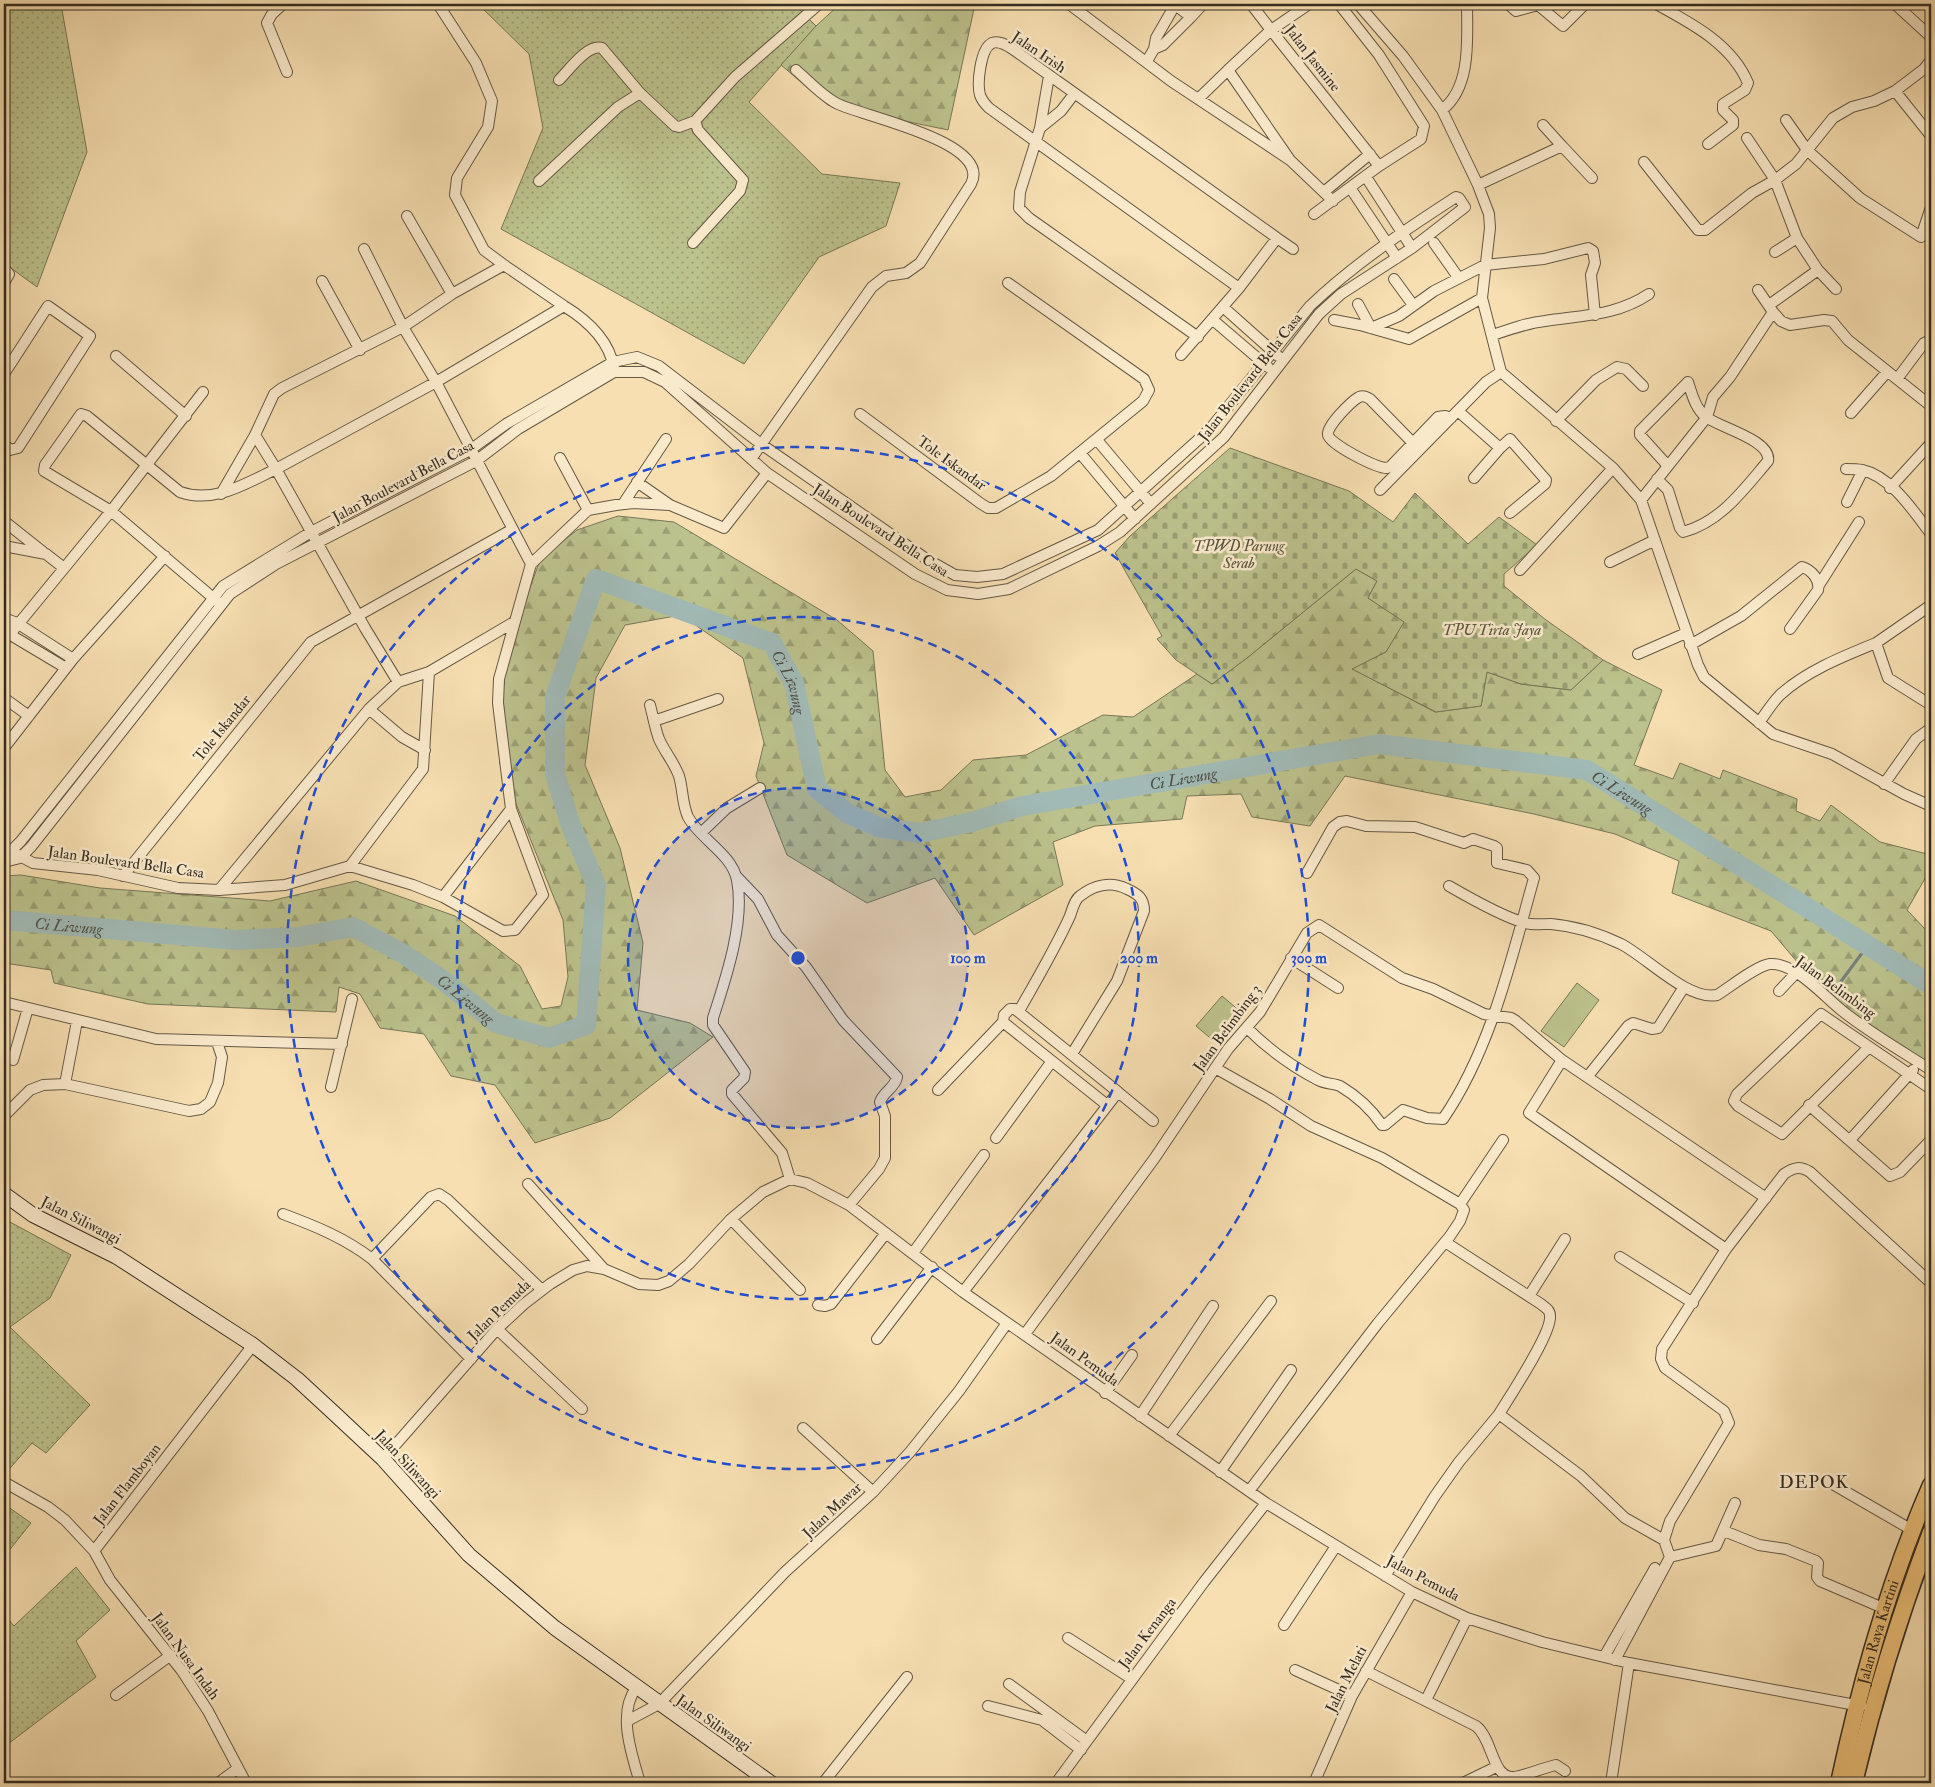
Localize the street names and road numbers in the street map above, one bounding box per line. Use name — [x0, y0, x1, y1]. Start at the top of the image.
street label: Jalan Jasmine — [1279, 20, 1345, 96]
street label: Jalan Irish — [1007, 27, 1070, 78]
street label: Jalan Boulevard Bella Casa — [1194, 309, 1308, 447]
street label: Tole Iskandar — [913, 432, 990, 495]
street label: Jalan Boulevard Bella Casa — [328, 436, 479, 528]
street label: Jalan Boulevard Bella Casa — [808, 479, 953, 583]
street label: Tole Iskandar — [190, 691, 255, 766]
street label: Jalan Boulevard Bella Casa — [45, 842, 206, 884]
street label: Jalan Belimbing — [1790, 951, 1880, 1024]
street label: Jalan Belimbing 3 — [1189, 981, 1266, 1077]
street label: Jalan Siliwangi — [36, 1192, 124, 1250]
street label: Jalan Pemuda — [463, 1275, 536, 1346]
street label: Jalan Pemuda — [1045, 1328, 1123, 1392]
street label: Jalan Siliwangi — [369, 1425, 444, 1503]
street label: Jalan Flamboyan — [89, 1439, 166, 1530]
street label: Jalan Mawar — [798, 1478, 867, 1544]
street label: Jalan Pemuda — [1382, 1551, 1463, 1607]
street label: Jalan Raya Kartini — [1854, 1577, 1903, 1688]
street label: Jalan Kenanga — [1114, 1593, 1182, 1674]
street label: Jalan Nusa Indah — [146, 1608, 224, 1704]
street label: Jalan Melati — [1321, 1643, 1372, 1717]
street label: Jalan Siliwangi — [671, 1690, 755, 1757]

